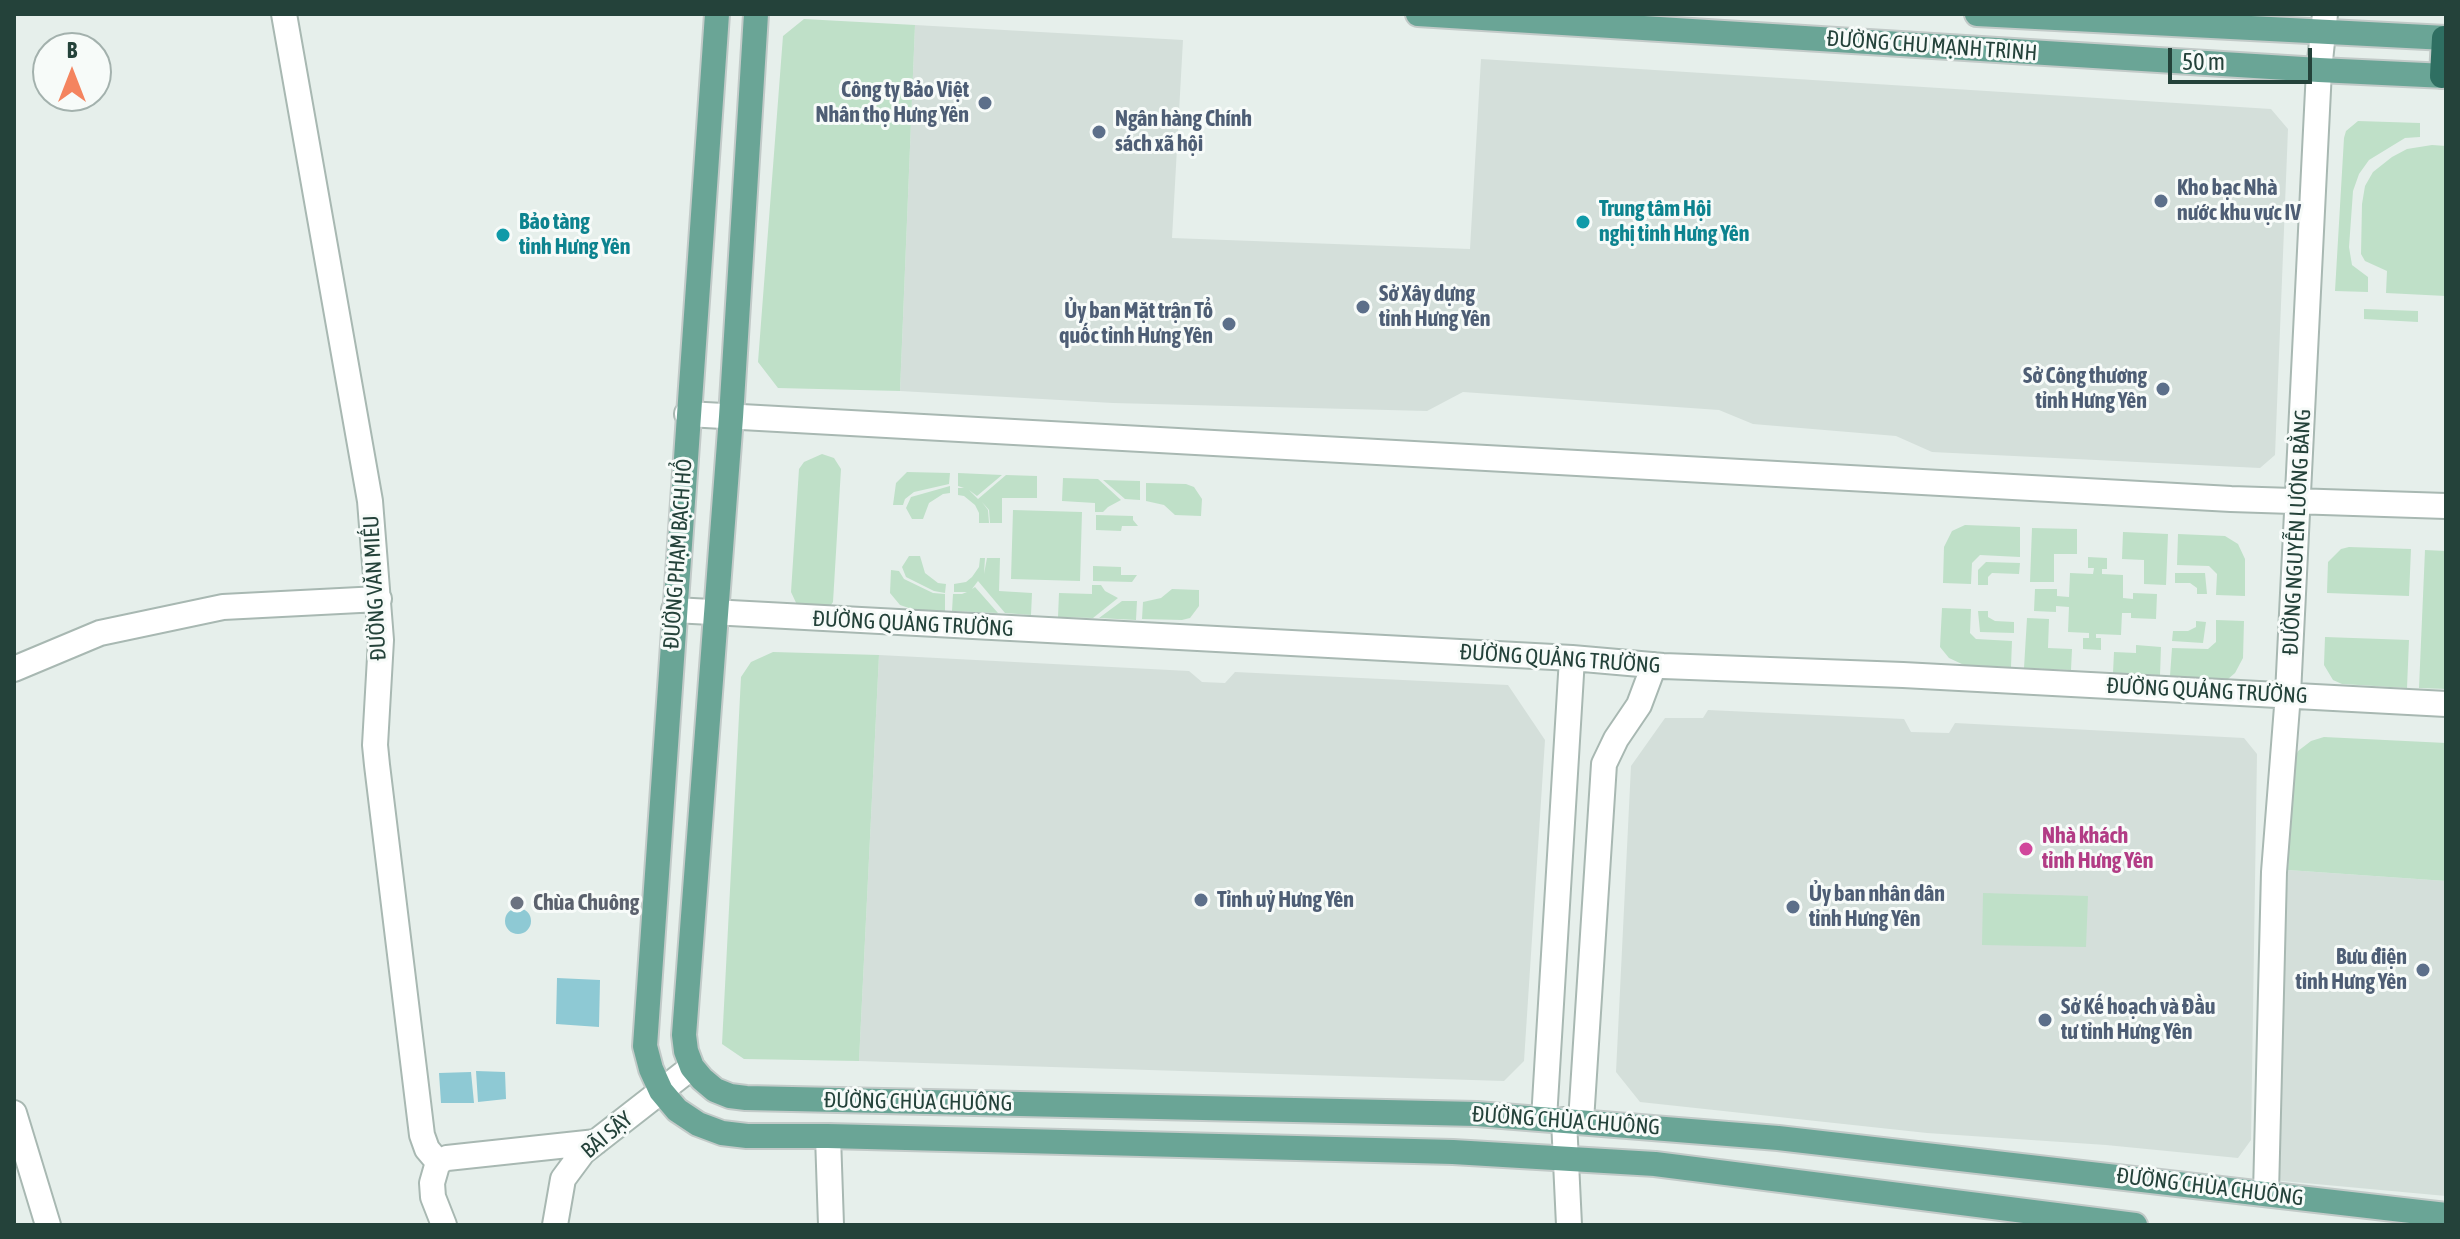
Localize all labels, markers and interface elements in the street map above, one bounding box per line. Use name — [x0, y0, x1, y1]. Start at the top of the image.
street label: ĐƯỜNG CHU MẠNH TRINH — [1826, 25, 2038, 67]
north arrow — [32, 32, 112, 112]
scale bar — [2172, 32, 2316, 82]
text: B — [67, 37, 77, 63]
text: 50 m — [2182, 48, 2225, 75]
place label: Công ty Bảo Việt Nhân thọ Hưng Yên — [815, 77, 969, 128]
marker: Công ty Bảo Việt Nhân thọ Hưng Yên — [976, 94, 994, 112]
place label: Ngân hàng Chính sách xã hội — [1115, 106, 1252, 158]
marker: Ngân hàng Chính sách xã hội — [1090, 123, 1108, 141]
place label: Kho bạc Nhà nước khu vực IV — [2177, 175, 2301, 226]
marker: Kho bạc Nhà nước khu vực IV — [2152, 192, 2170, 210]
place label: Trung tâm Hội nghị tỉnh Hưng Yên — [1599, 196, 1749, 248]
place label: Bảo tàng tỉnh Hưng Yên — [519, 209, 630, 260]
marker: Trung tâm Hội nghị tỉnh Hưng Yên — [1574, 213, 1592, 231]
marker: Bảo tàng tỉnh Hưng Yên — [494, 226, 512, 244]
place label: Sở Xây dựng tỉnh Hưng Yên — [1379, 281, 1490, 332]
place label: Ủy ban Mặt trận Tổ quốc tỉnh Hưng Yên — [1059, 298, 1213, 350]
marker: Sở Xây dựng tỉnh Hưng Yên — [1354, 298, 1372, 316]
marker: Ủy ban Mặt trận Tổ quốc tỉnh Hưng Yên — [1220, 315, 1238, 333]
place label: Sở Công thương tỉnh Hưng Yên — [2023, 363, 2147, 414]
marker: Sở Công thương tỉnh Hưng Yên — [2154, 380, 2172, 398]
street label: ĐƯỜNG NGUYỄN LƯƠNG BẰNG — [2277, 408, 2317, 656]
street label: ĐƯỜNG PHẠM BẠCH HỔ — [658, 458, 698, 650]
street label: ĐƯỜNG VĂN MIẾU — [358, 515, 392, 661]
street label: ĐƯỜNG QUẢNG TRƯỜNG — [812, 606, 1014, 642]
street label: ĐƯỜNG QUẢNG TRƯỜNG — [1459, 639, 1661, 679]
street label: ĐƯỜNG QUẢNG TRƯỜNG — [2106, 673, 2308, 709]
place label: Nhà khách tỉnh Hưng Yên — [2042, 823, 2153, 874]
marker: Nhà khách tỉnh Hưng Yên — [2017, 840, 2035, 858]
place label: Ủy ban nhân dân tỉnh Hưng Yên — [1809, 881, 1945, 932]
place label: Tỉnh uỷ Hưng Yên — [1217, 887, 1354, 913]
place label: Chùa Chuông — [533, 890, 639, 916]
marker: Tỉnh uỷ Hưng Yên — [1192, 891, 1210, 909]
marker: Chùa Chuông — [508, 894, 526, 912]
marker: Ủy ban nhân dân tỉnh Hưng Yên — [1784, 898, 1802, 916]
place label: Bưu điện tỉnh Hưng Yên — [2296, 944, 2407, 996]
marker: Bưu điện tỉnh Hưng Yên — [2414, 961, 2432, 979]
place label: Sở Kế hoạch và Đầu tư tỉnh Hưng Yên — [2061, 994, 2215, 1046]
marker: Sở Kế hoạch và Đầu tư tỉnh Hưng Yên — [2036, 1011, 2054, 1029]
street label: ĐƯỜNG CHÙA CHUÔNG — [824, 1087, 1012, 1117]
street label: ĐƯỜNG CHÙA CHUÔNG — [1471, 1101, 1661, 1141]
street label: BÃI SẬY — [576, 1106, 638, 1164]
street label: ĐƯỜNG CHÙA CHUÔNG — [2115, 1162, 2305, 1212]

